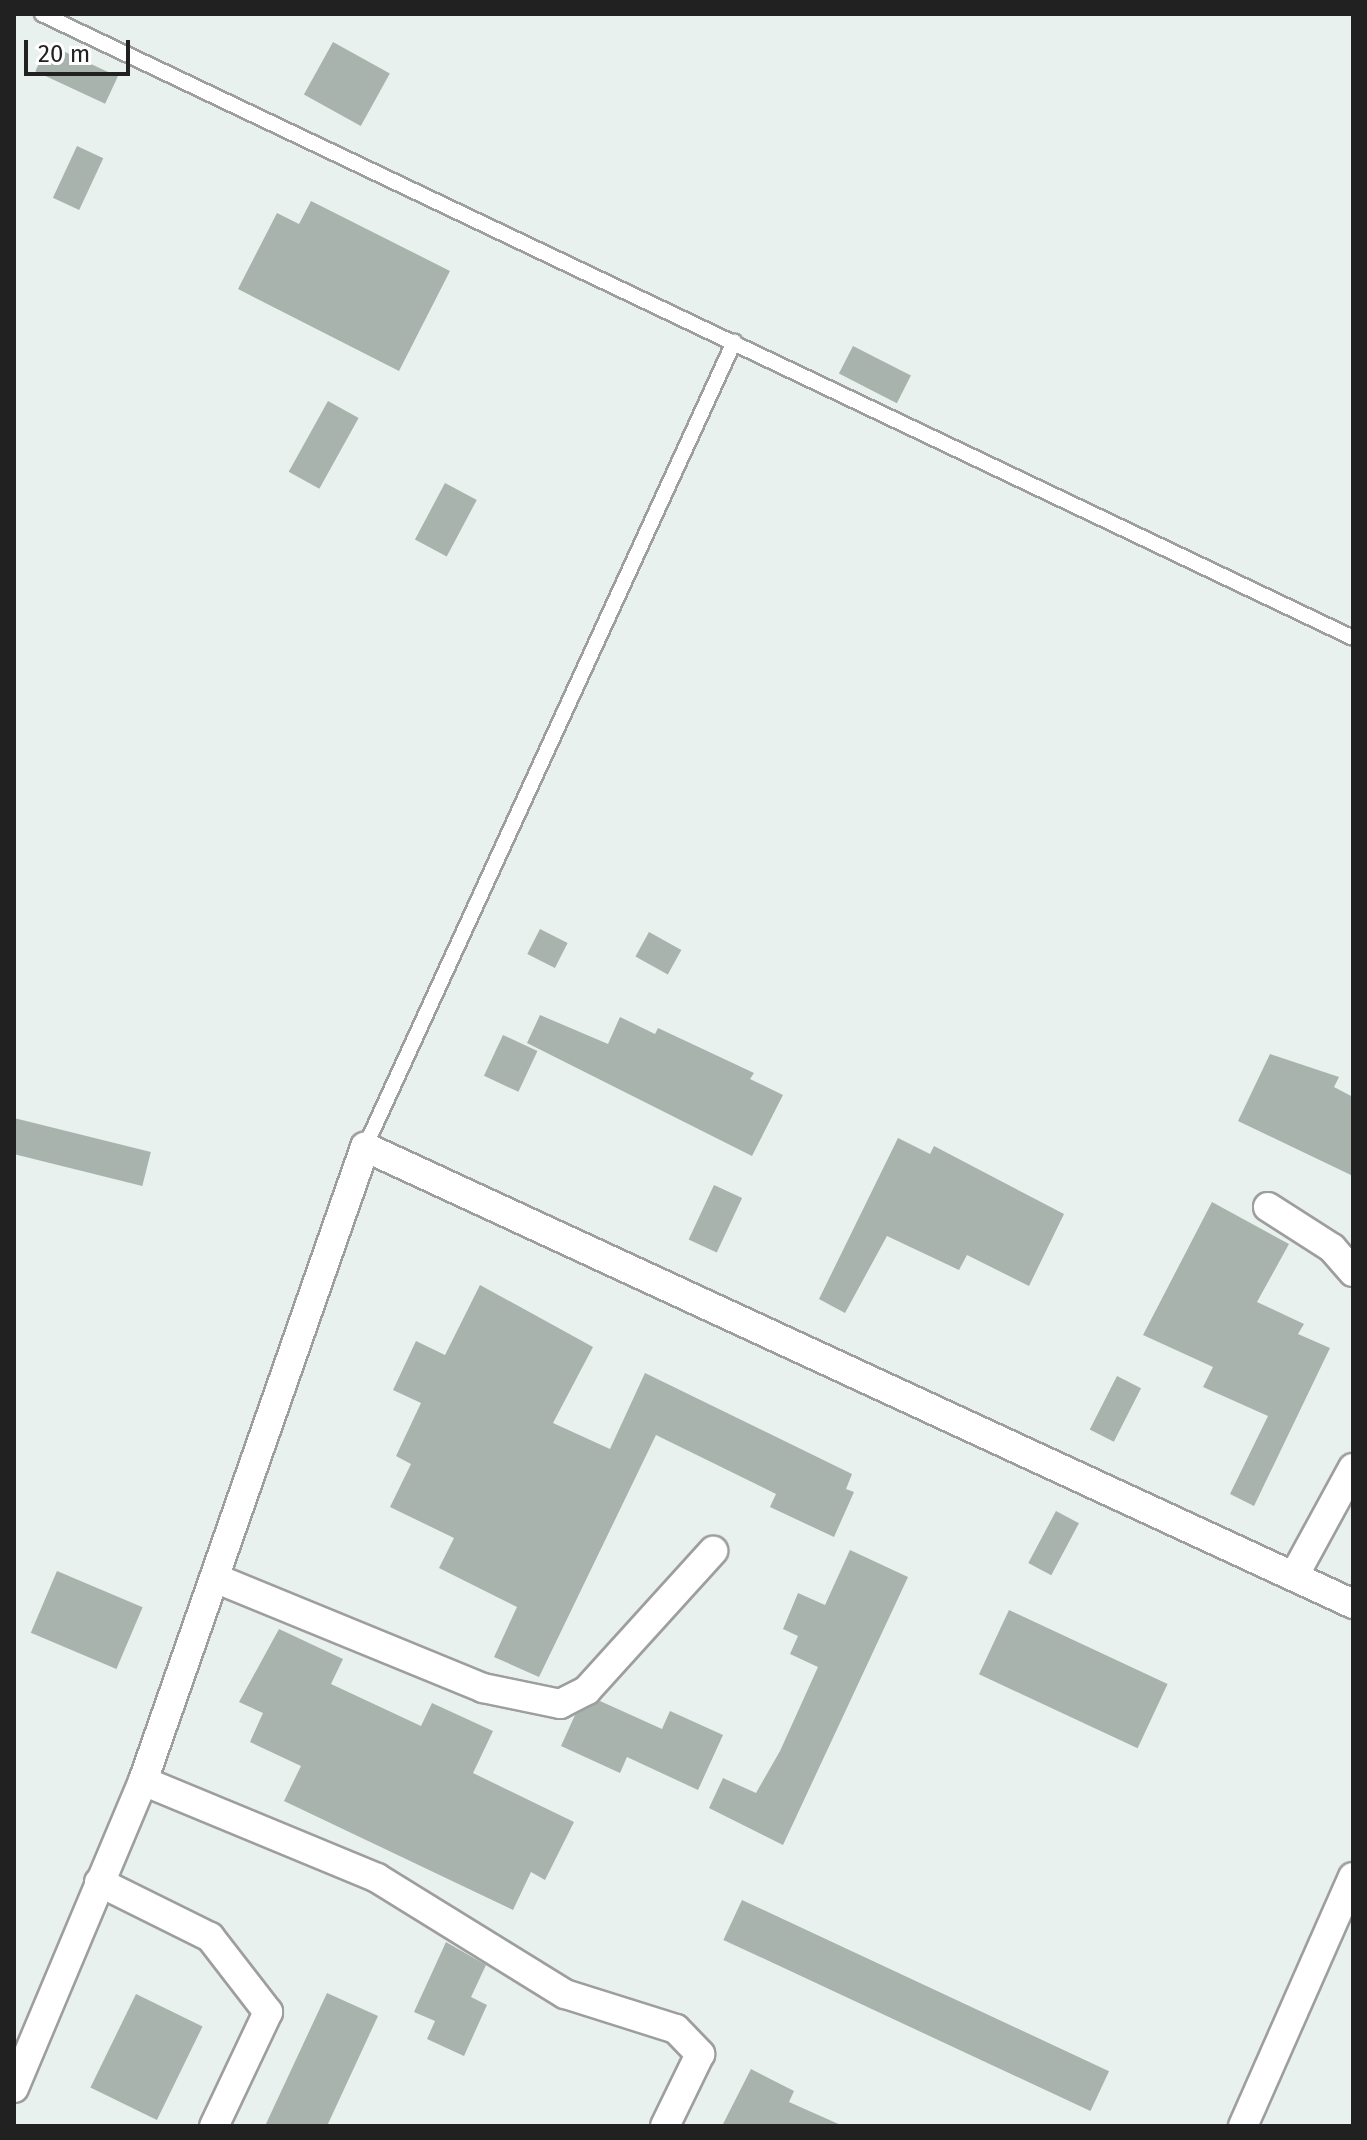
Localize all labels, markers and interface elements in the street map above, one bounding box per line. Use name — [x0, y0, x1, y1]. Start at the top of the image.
scale bar — [28, 24, 134, 74]
text: 20 m — [38, 40, 90, 68]

